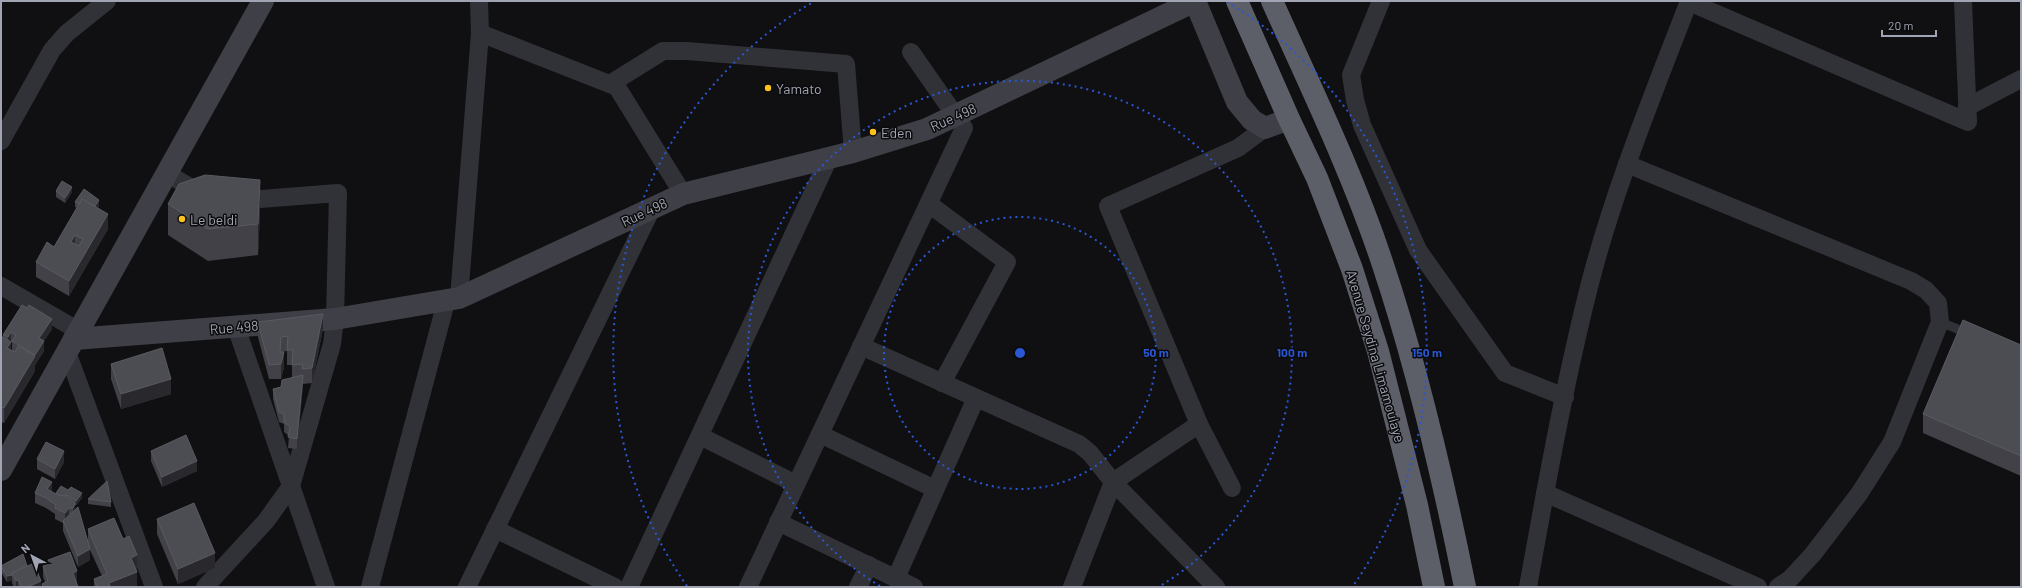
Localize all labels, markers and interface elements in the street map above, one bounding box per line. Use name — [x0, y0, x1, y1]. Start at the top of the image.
scale bar — [1882, 12, 1936, 38]
text: 20 m — [1888, 18, 1914, 32]
place label: Yamato — [776, 80, 822, 97]
marker: Yamato — [763, 83, 773, 93]
street label: Rue 498 — [927, 99, 979, 135]
place label: Eden — [881, 124, 912, 141]
marker: Eden — [868, 127, 878, 137]
street label: Rue 498 — [618, 194, 670, 230]
place label: Le beldi — [190, 211, 238, 228]
marker: Le beldi — [177, 214, 187, 224]
street label: Avenue Seydina Limamoulaye — [1343, 268, 1409, 444]
street label: Rue 498 — [209, 316, 259, 338]
text: 50 m — [1143, 345, 1169, 359]
text: 100 m — [1277, 345, 1307, 359]
text: 150 m — [1412, 345, 1442, 359]
centre of rings — [1013, 346, 1027, 360]
north arrow — [12, 536, 52, 576]
text: N — [18, 541, 32, 555]

